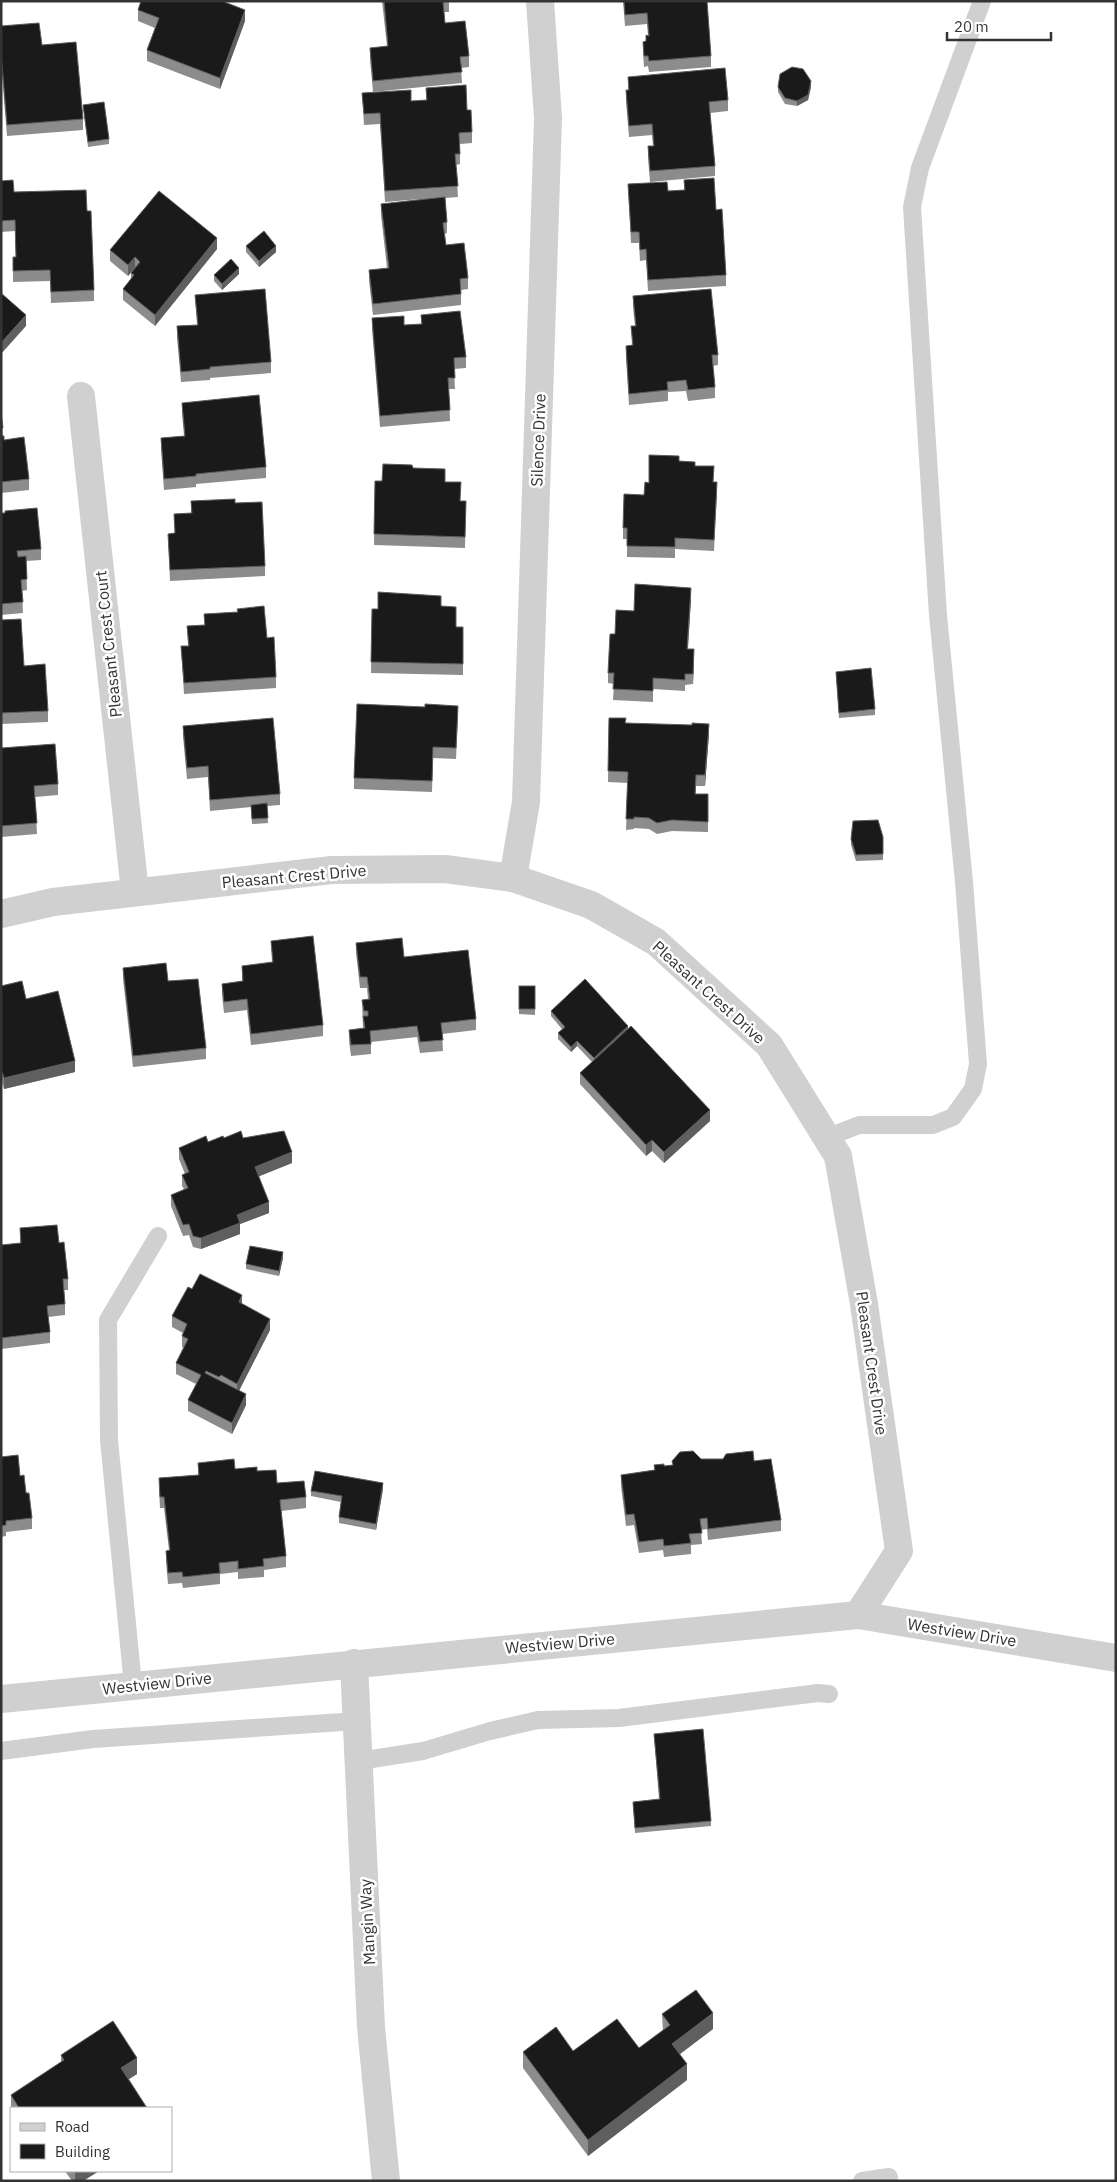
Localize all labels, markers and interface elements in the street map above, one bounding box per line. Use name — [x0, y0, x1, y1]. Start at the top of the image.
scale bar — [947, 10, 1051, 42]
text: 20 m — [954, 17, 989, 36]
street label: Silence Drive — [526, 393, 550, 487]
street label: Pleasant Crest Court — [90, 570, 126, 718]
street label: Pleasant Crest Drive — [221, 860, 367, 892]
street label: Pleasant Crest Drive — [648, 936, 770, 1048]
street label: Pleasant Crest Drive — [852, 1290, 892, 1436]
street label: Westview Drive — [906, 1614, 1018, 1651]
street label: Westview Drive — [504, 1628, 616, 1658]
street label: Westview Drive — [101, 1667, 213, 1699]
street label: Mangin Way — [355, 1878, 379, 1966]
legend — [10, 2107, 172, 2172]
text: Road — [55, 2117, 90, 2136]
text: Building — [55, 2142, 110, 2161]

